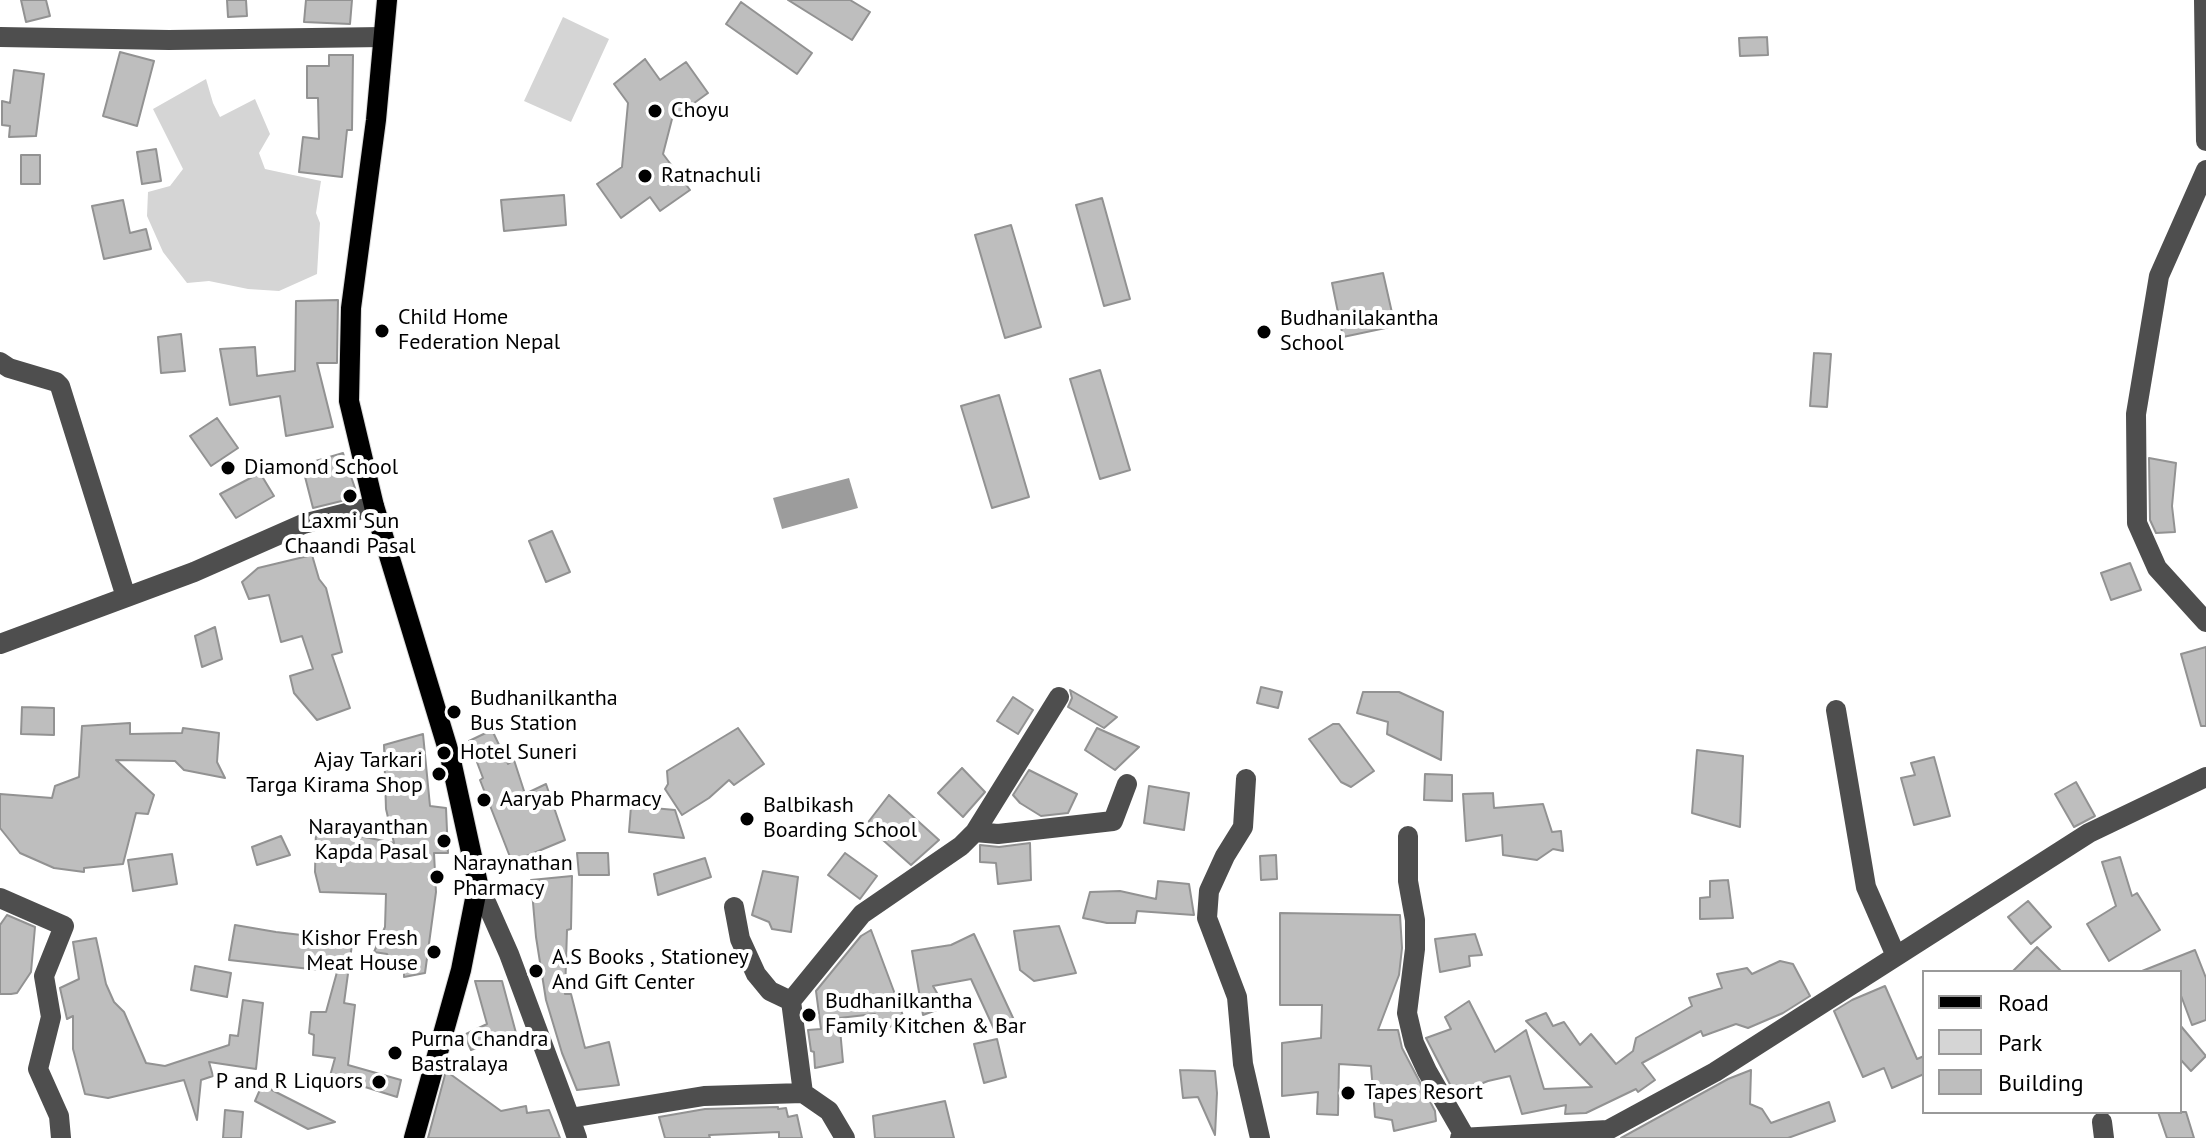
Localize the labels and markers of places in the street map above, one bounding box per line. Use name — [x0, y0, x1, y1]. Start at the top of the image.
place label: Choyu — [671, 98, 729, 124]
marker: Choyu — [646, 102, 664, 120]
place label: Ratnachuli — [661, 163, 761, 189]
marker: Ratnachuli — [636, 167, 654, 185]
place label: Child Home Federation Nepal — [398, 305, 560, 356]
place label: Budhanilakantha School — [1280, 306, 1439, 358]
marker: Child Home Federation Nepal — [373, 322, 391, 340]
marker: Budhanilakantha School — [1255, 323, 1273, 341]
place label: Diamond School — [244, 455, 398, 481]
marker: Diamond School — [219, 459, 237, 477]
marker: Laxmi Sun Chaandi Pasal — [341, 487, 359, 505]
place label: Laxmi Sun Chaandi Pasal — [284, 509, 416, 560]
place label: Budhanilkantha Bus Station — [470, 686, 618, 738]
marker: Budhanilkantha Bus Station — [445, 703, 463, 721]
place label: Hotel Suneri — [460, 740, 577, 766]
marker: Hotel Suneri — [435, 744, 453, 762]
place label: Ajay Tarkari Targa Kirama Shop — [246, 748, 423, 800]
marker: Ajay Tarkari Targa Kirama Shop — [430, 765, 448, 783]
place label: Aaryab Pharmacy — [500, 787, 662, 813]
marker: Aaryab Pharmacy — [475, 791, 493, 809]
place label: Balbikash Boarding School — [763, 793, 917, 844]
marker: Balbikash Boarding School — [738, 810, 756, 828]
place label: Narayanthan Kapda Pasal — [308, 815, 428, 866]
marker: Narayanthan Kapda Pasal — [435, 832, 453, 850]
place label: Naraynathan Pharmacy — [453, 851, 573, 902]
marker: Naraynathan Pharmacy — [428, 868, 446, 886]
place label: Kishor Fresh Meat House — [301, 926, 418, 978]
marker: Kishor Fresh Meat House — [425, 943, 443, 961]
place label: A.S Books , Stationey And Gift Center — [552, 945, 749, 996]
marker: A.S Books , Stationey And Gift Center — [527, 962, 545, 980]
place label: Budhanilkantha Family Kitchen & Bar — [825, 989, 1026, 1040]
marker: Budhanilkantha Family Kitchen & Bar — [800, 1006, 818, 1024]
place label: Purna Chandra Bastralaya — [411, 1027, 548, 1078]
marker: Purna Chandra Bastralaya — [386, 1044, 404, 1062]
place label: P and R Liquors — [216, 1069, 363, 1095]
marker: P and R Liquors — [370, 1073, 388, 1091]
place label: Tapes Resort — [1364, 1080, 1483, 1106]
marker: Tapes Resort — [1339, 1084, 1357, 1102]

